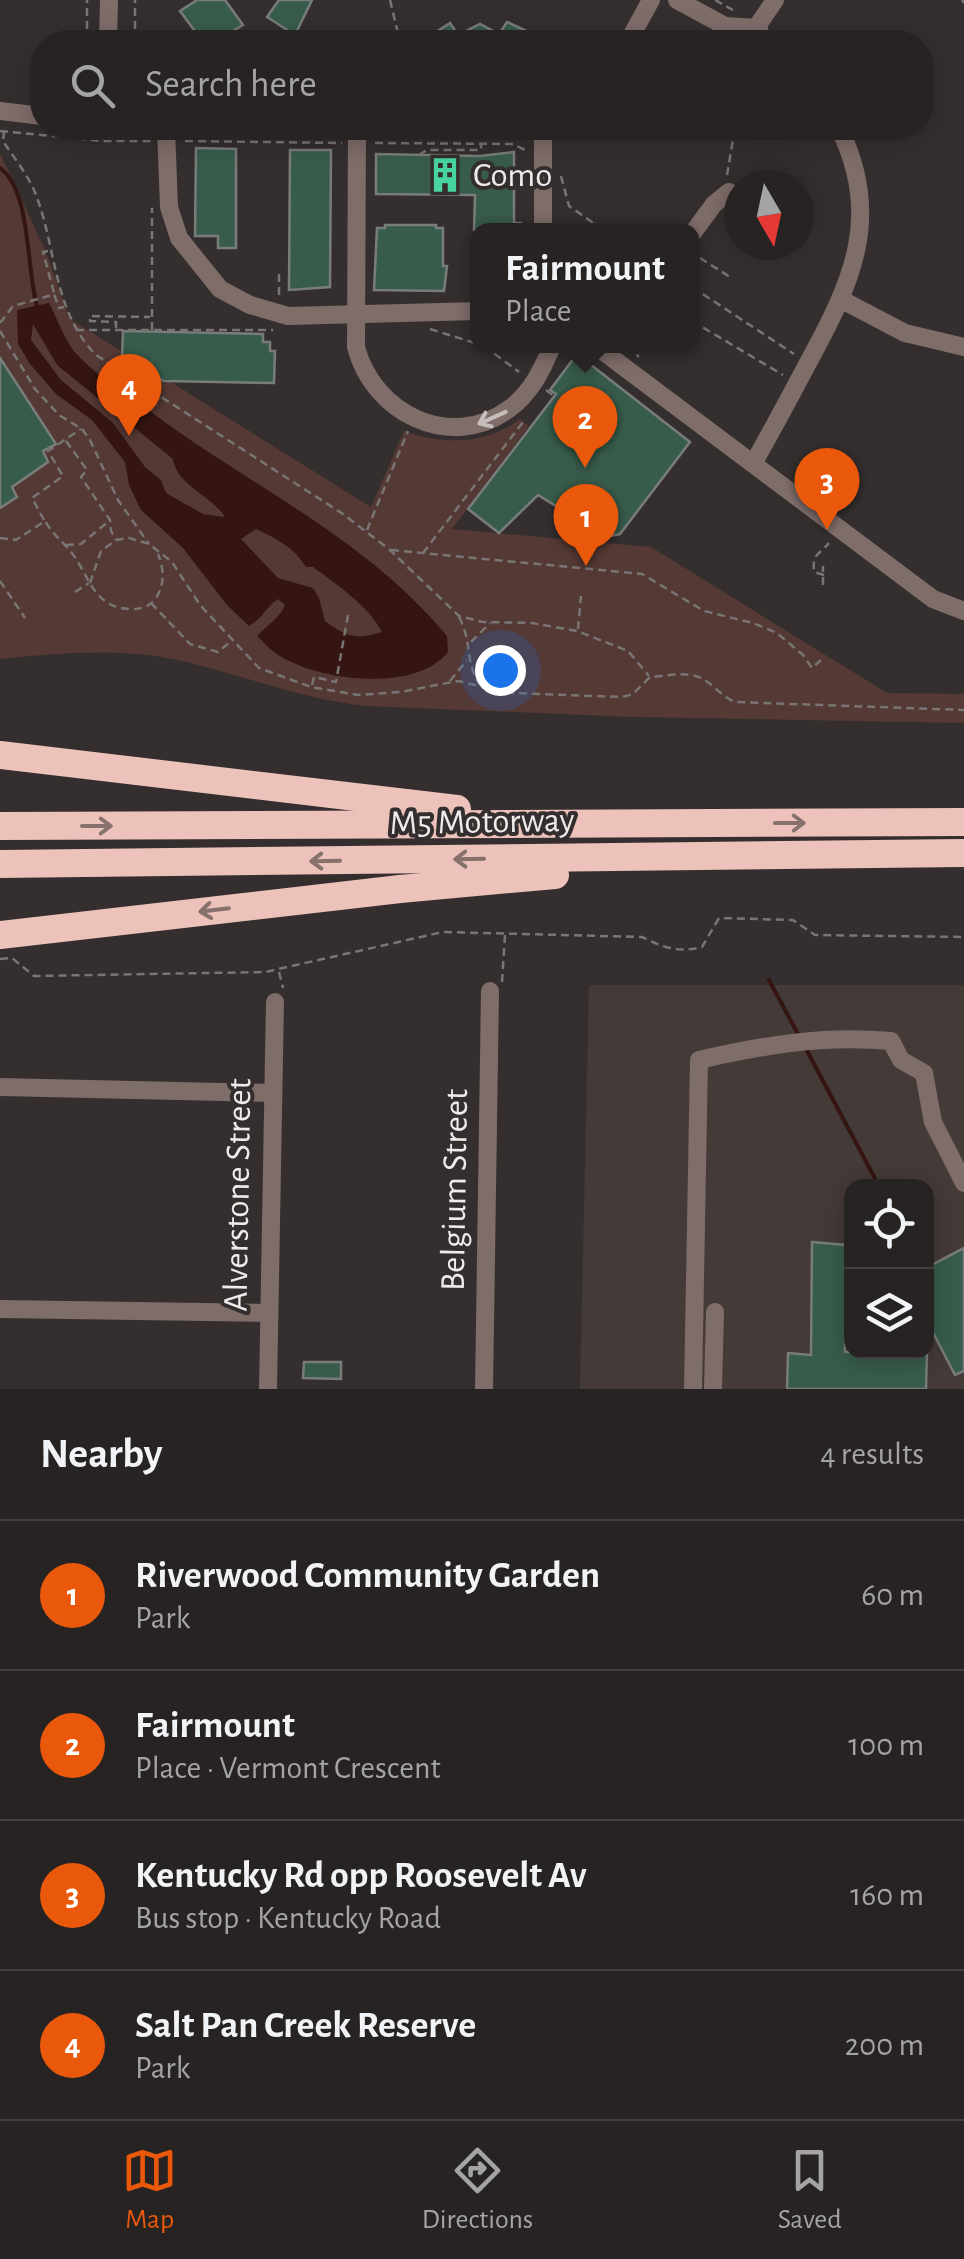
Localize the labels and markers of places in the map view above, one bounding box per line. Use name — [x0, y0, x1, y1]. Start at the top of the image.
building icon: Como — [426, 156, 464, 194]
place label: Como — [473, 158, 553, 193]
pin: 4 — [96, 354, 162, 436]
pin: 2 — [552, 386, 618, 468]
pin: 3 — [794, 448, 860, 530]
pin: 1 — [554, 484, 618, 566]

